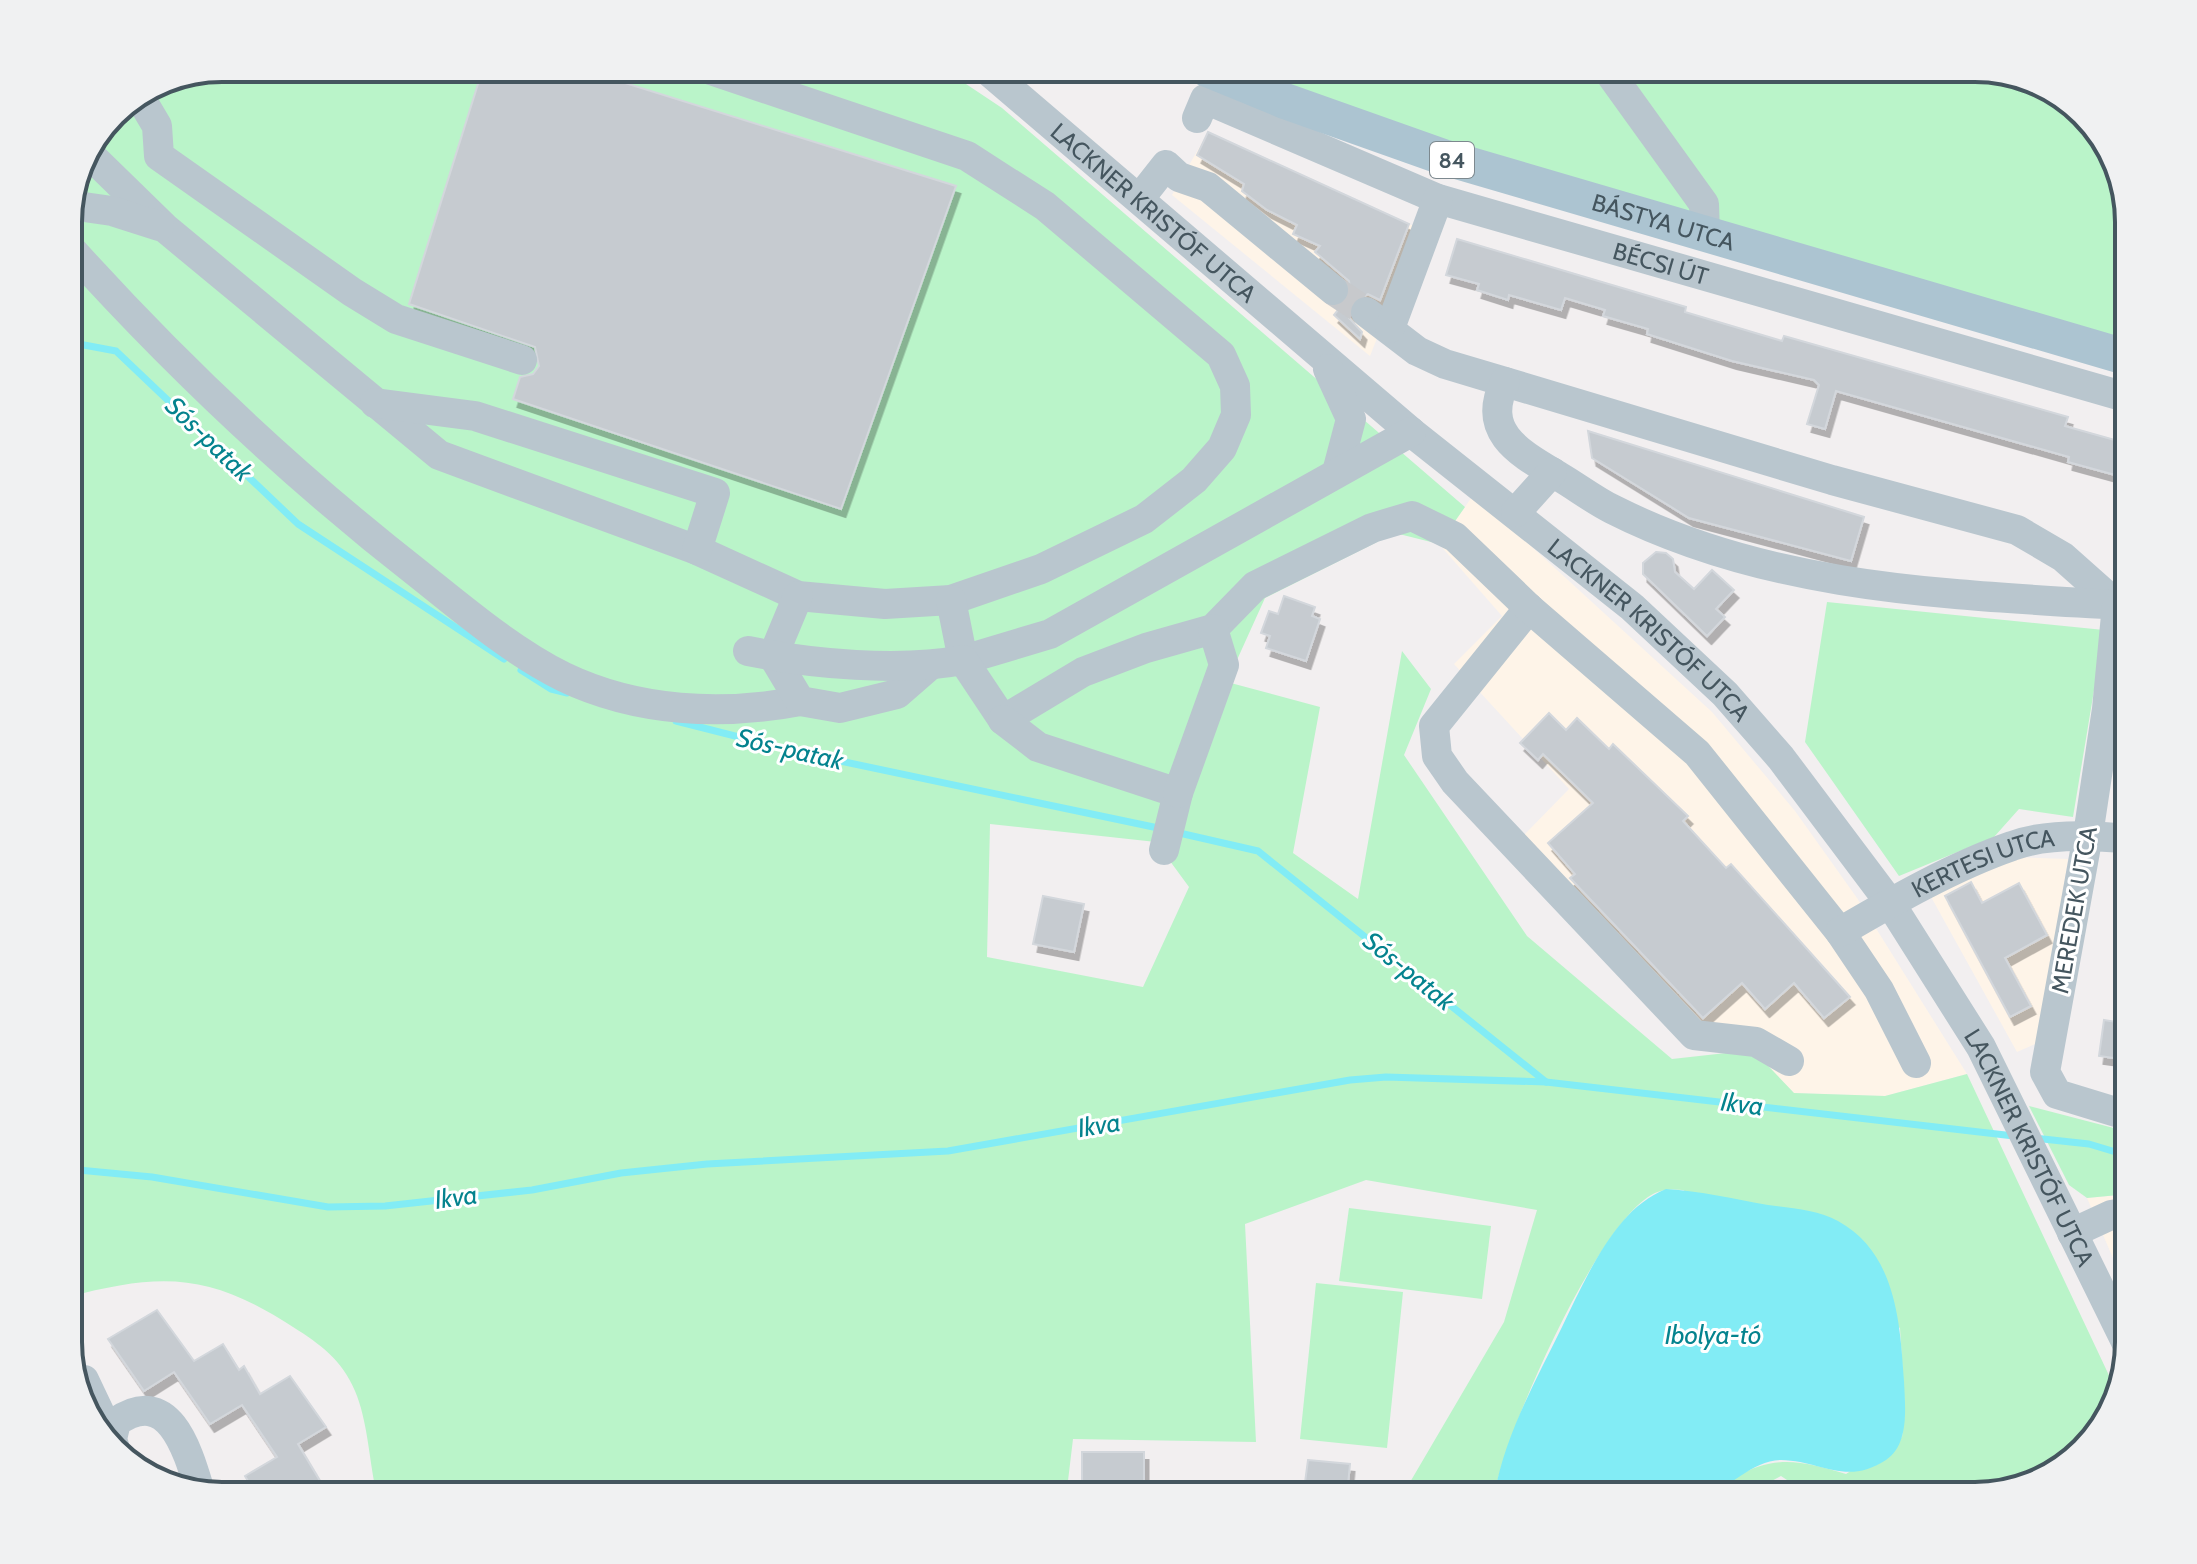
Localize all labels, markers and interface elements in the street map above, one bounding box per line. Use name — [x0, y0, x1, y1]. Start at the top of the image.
street label: LACKNER KRISTÓF UTCA — [1045, 116, 1263, 308]
road number: 84 — [1430, 142, 1474, 178]
street label: BÁSTYA UTCA — [1589, 187, 1739, 256]
street label: BÉCSI ÚT — [1610, 236, 1712, 291]
water label: Sós-patak — [159, 390, 260, 489]
street label: LACKNER KRISTÓF UTCA — [1542, 532, 1756, 727]
water label: Sós-patak — [734, 721, 847, 777]
street label: KERTESI UTCA — [1906, 823, 2056, 903]
street label: MEREDEK UTCA — [2045, 824, 2103, 996]
water label: Sós-patak — [1357, 924, 1462, 1018]
street label: LACKNER KRISTÓF UTCA — [1959, 1023, 2101, 1271]
water label: Ikva — [1719, 1086, 1765, 1122]
water label: Ikva — [1075, 1106, 1123, 1144]
water label: Ikva — [433, 1178, 479, 1216]
water label: Ibolya-tó — [1665, 1319, 1761, 1351]

